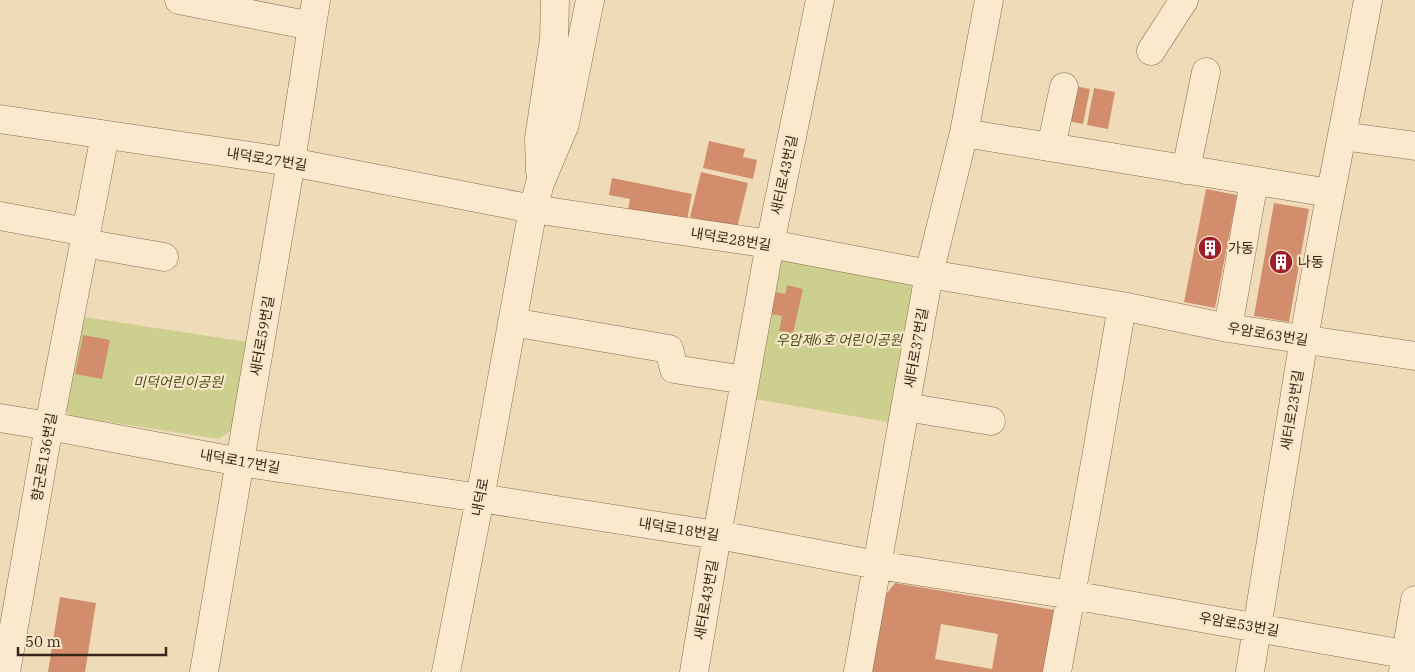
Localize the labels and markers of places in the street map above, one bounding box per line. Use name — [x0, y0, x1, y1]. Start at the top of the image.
building icon: 가동 — [1197, 235, 1223, 261]
place label: 가동 — [1228, 239, 1254, 257]
building icon: 나동 — [1268, 249, 1294, 275]
place label: 나동 — [1298, 253, 1324, 271]

